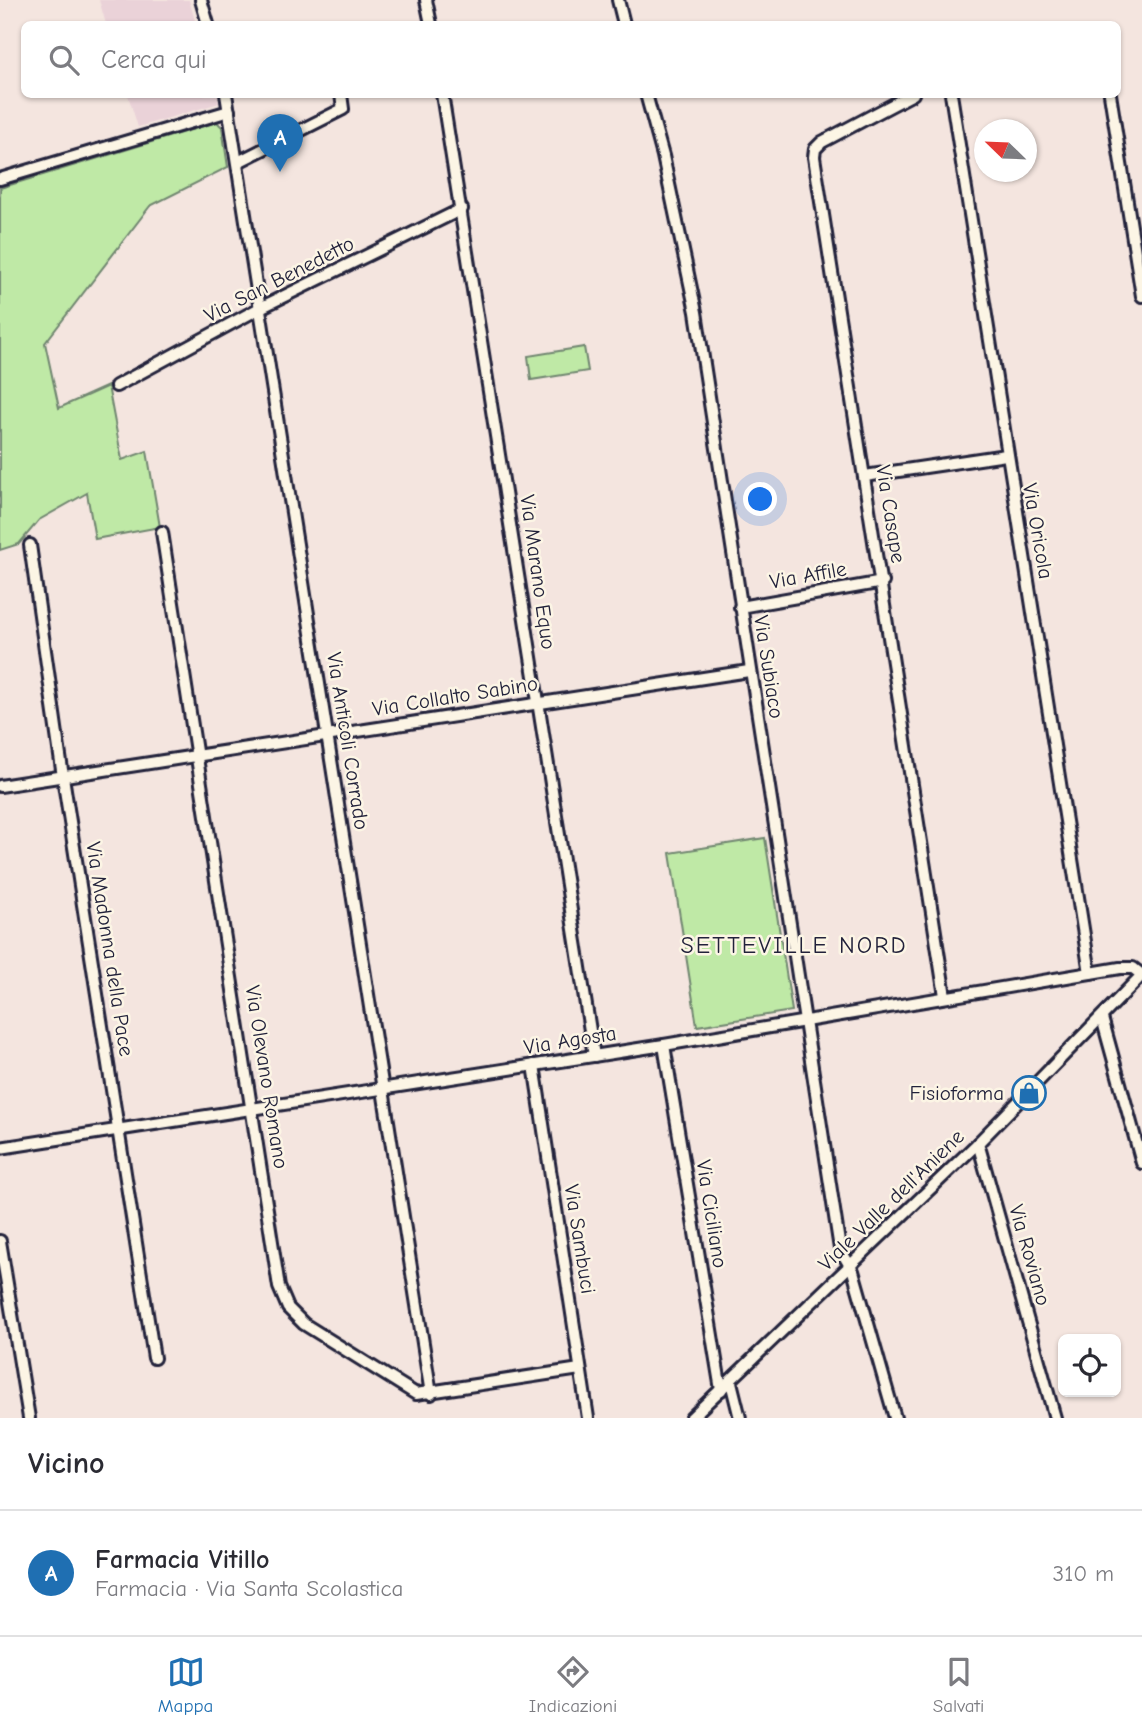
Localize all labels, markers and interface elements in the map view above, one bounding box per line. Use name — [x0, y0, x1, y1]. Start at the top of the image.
search box — [21, 21, 1121, 98]
icon: search — [45, 41, 83, 79]
text: Cerca qui — [101, 45, 207, 75]
pin: A — [257, 114, 303, 172]
north arrow — [974, 119, 1037, 182]
street label: Via San Benedetto — [200, 231, 358, 327]
street label: Via Casape — [871, 463, 911, 565]
street label: Via Oricola — [1018, 481, 1058, 581]
your location — [743, 482, 777, 516]
street label: Via Marano Equo — [515, 493, 561, 651]
street label: Via Affile — [768, 556, 848, 594]
street label: Via Subiaco — [749, 614, 789, 720]
street label: Via Anticoli Corrado — [322, 651, 374, 831]
street label: Via Collalto Sabino — [371, 671, 539, 721]
street label: Via Madonna della Pace — [81, 840, 139, 1058]
district label: SETTEVILLE NORD — [680, 931, 908, 959]
street label: Via Olevano Romano — [241, 983, 293, 1171]
street label: Via Agosta — [522, 1021, 618, 1059]
shop icon: Fisioforma — [1010, 1074, 1048, 1112]
place label: Fisioforma — [909, 1081, 1004, 1105]
street label: Viale Valle dell'Aniene — [813, 1124, 969, 1276]
street label: Via Ciciliano — [692, 1158, 732, 1270]
street label: Via Sambuci — [560, 1183, 600, 1295]
street label: Via Roviano — [1004, 1202, 1056, 1308]
map controls — [1058, 1334, 1121, 1397]
button: locate — [1058, 1334, 1121, 1397]
text: Vicino — [28, 1446, 105, 1481]
text: Farmacia Vitillo — [95, 1545, 270, 1575]
text: A — [45, 1560, 57, 1587]
text: 310 m — [1053, 1560, 1114, 1587]
text: Farmacia · Via Santa Scolastica — [95, 1575, 403, 1602]
tab: Mappa — [158, 1653, 213, 1717]
tab: Indicazioni — [529, 1653, 617, 1717]
tab: Salvati — [933, 1653, 984, 1717]

